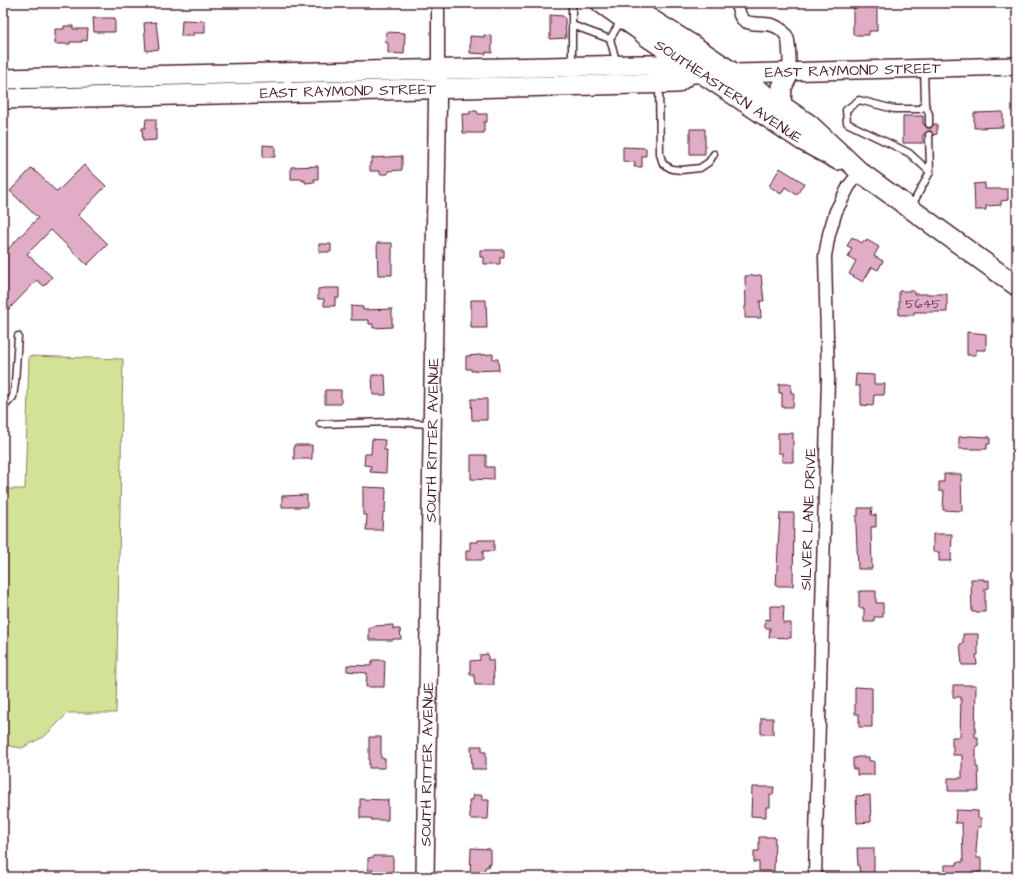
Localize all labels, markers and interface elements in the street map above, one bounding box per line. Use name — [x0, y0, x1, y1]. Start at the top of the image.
street label: SOUTHEASTERN AVENUE — [650, 34, 806, 149]
street label: EAST RAYMOND STREET — [765, 58, 942, 83]
street label: EAST RAYMOND STREET — [260, 79, 437, 104]
house number: 5645 — [905, 295, 941, 313]
street label: SOUTH RITTER AVENUE — [421, 358, 444, 523]
street label: SILVER LANE DRIVE — [796, 447, 821, 591]
street label: SOUTH RITTER AVENUE — [415, 681, 439, 846]

